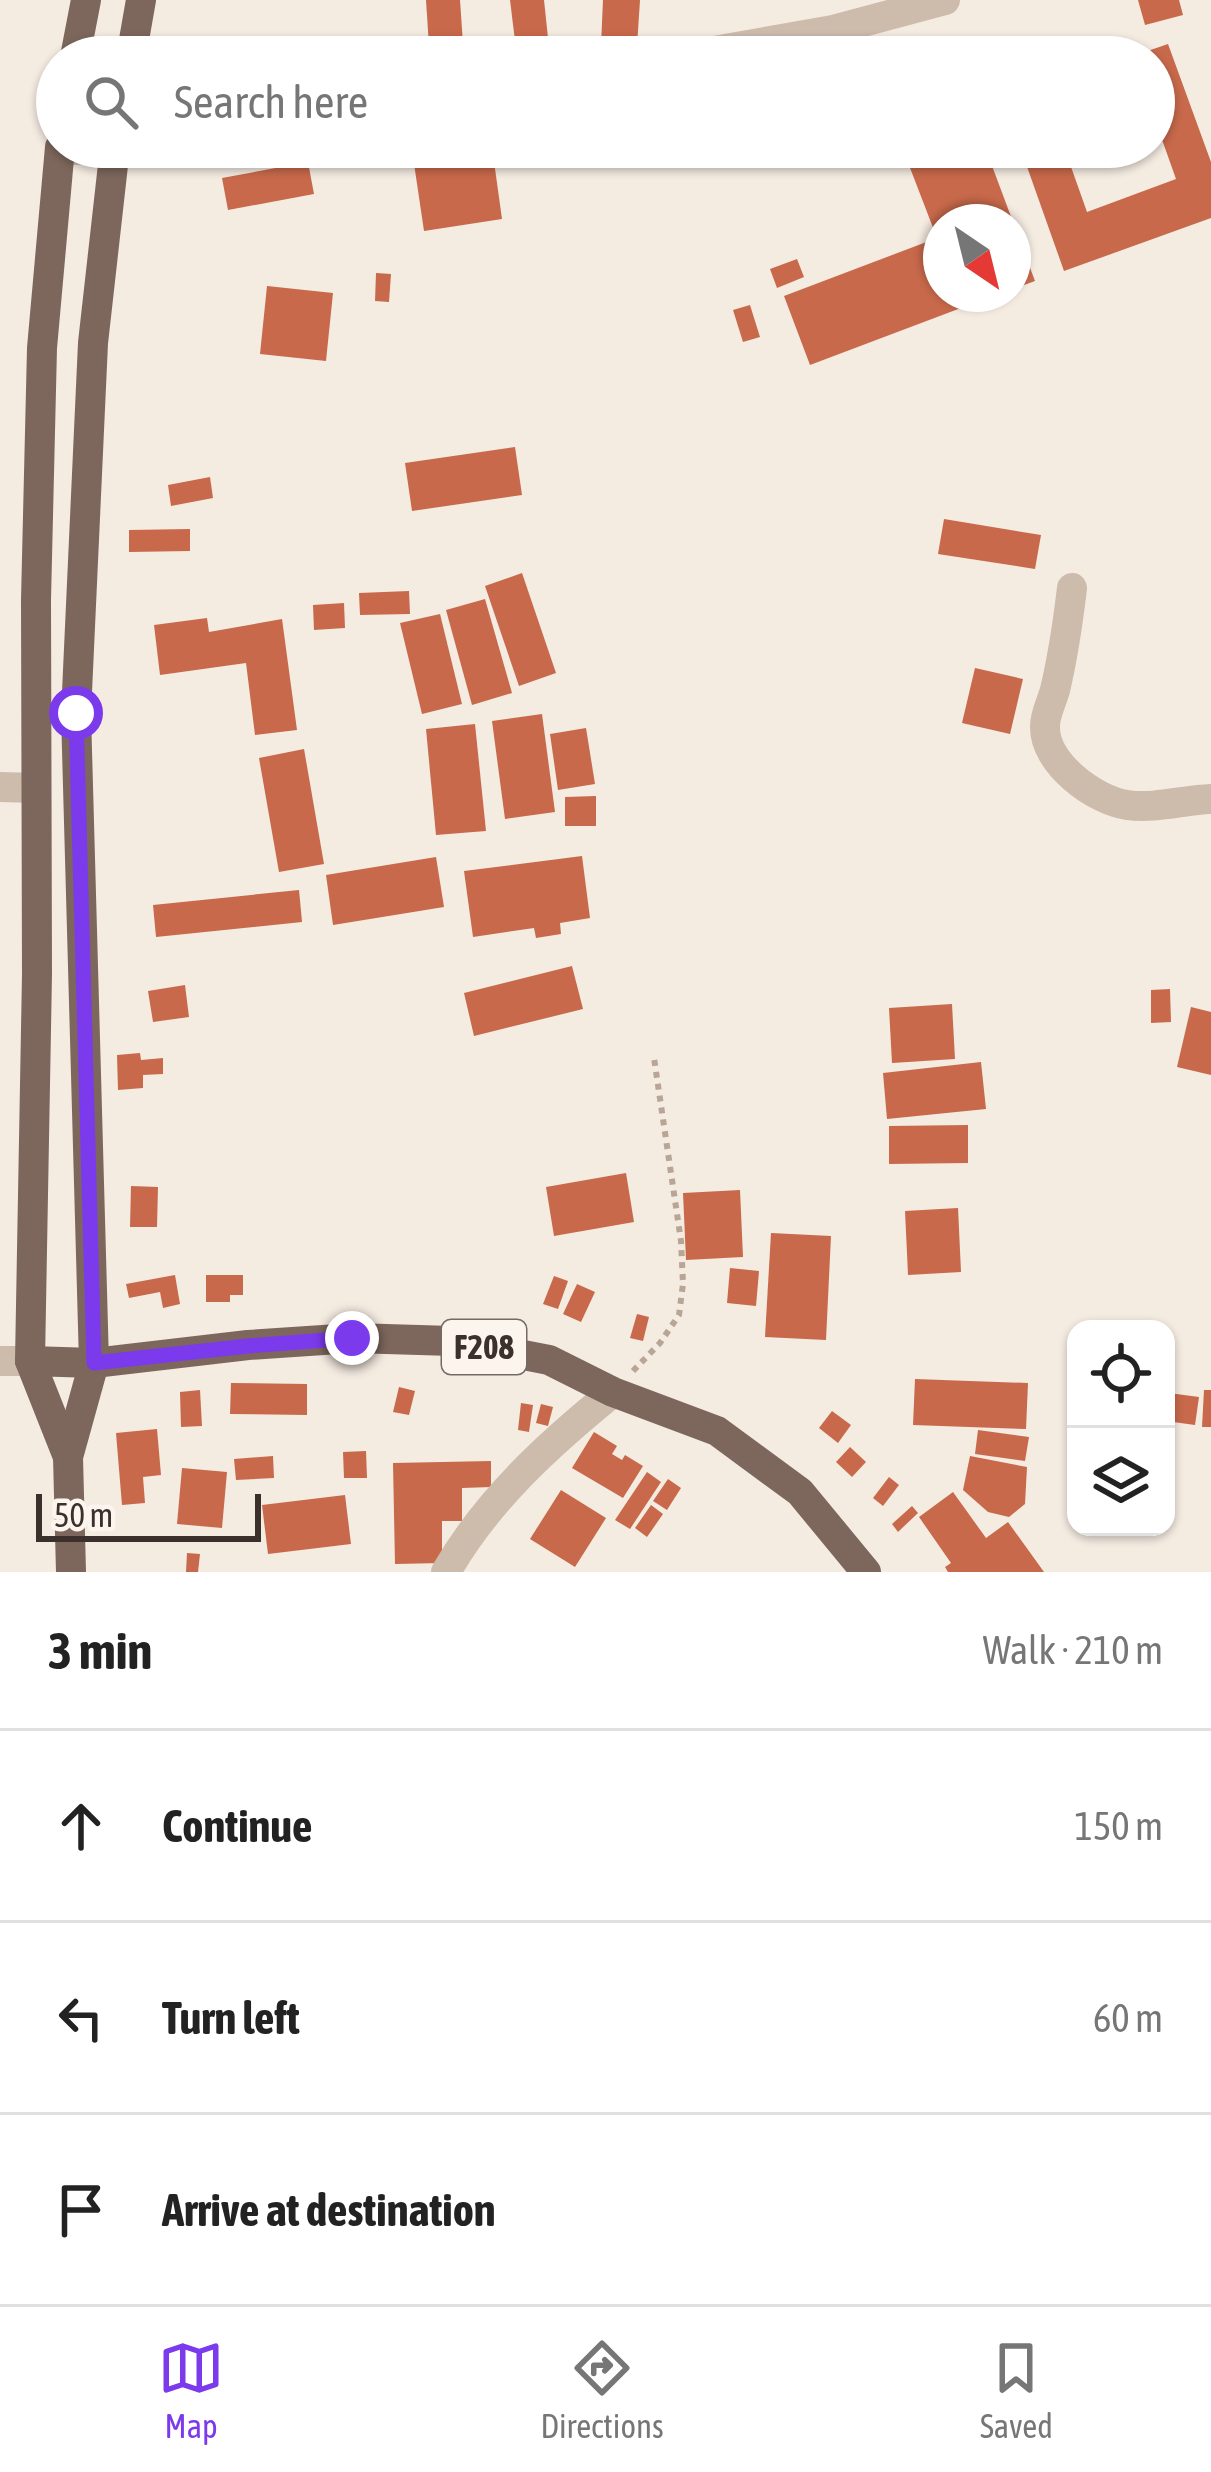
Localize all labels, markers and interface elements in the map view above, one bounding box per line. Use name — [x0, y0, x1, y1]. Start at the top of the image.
search box — [36, 36, 1175, 168]
icon: search — [78, 69, 144, 135]
text: Search here — [174, 76, 368, 128]
north arrow — [923, 204, 1031, 312]
route start — [49, 686, 103, 740]
route end — [325, 1311, 379, 1365]
road number: F208 — [442, 1320, 526, 1374]
map controls — [1067, 1320, 1175, 1536]
button: locate — [1067, 1320, 1175, 1428]
button: layers — [1067, 1428, 1175, 1536]
scale bar — [36, 1488, 261, 1541]
text: 50 m — [54, 1496, 113, 1534]
text: 3 min — [48, 1621, 152, 1680]
text: Walk · 210 m — [983, 1628, 1163, 1672]
icon: ahead — [48, 1793, 114, 1859]
text: Continue — [162, 1800, 313, 1852]
text: 150 m — [1075, 1804, 1163, 1848]
icon: left — [48, 1985, 114, 2051]
text: Turn left — [162, 1992, 300, 2044]
text: 60 m — [1093, 1996, 1163, 2040]
icon: arrive — [48, 2177, 114, 2243]
text: Arrive at destination — [162, 2184, 496, 2236]
tab: Map — [158, 2335, 224, 2445]
tab: Directions — [540, 2335, 664, 2445]
tab: Saved — [980, 2335, 1053, 2445]

